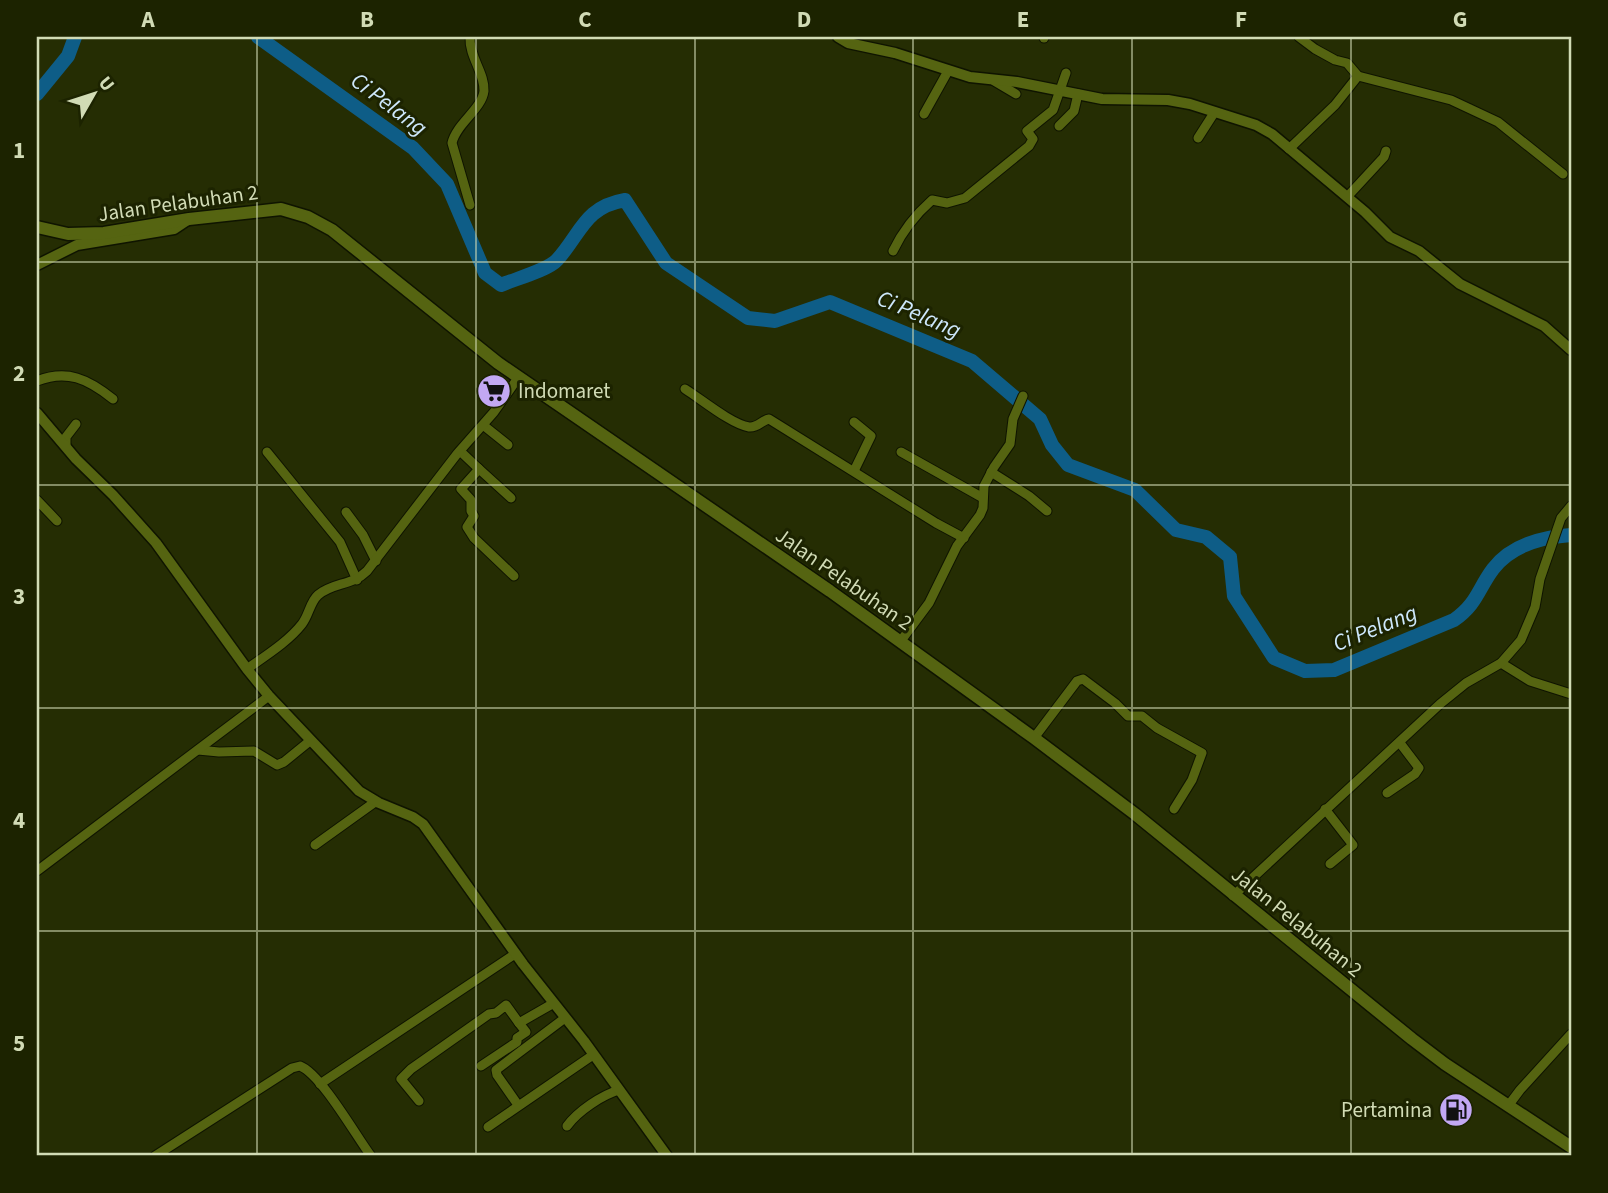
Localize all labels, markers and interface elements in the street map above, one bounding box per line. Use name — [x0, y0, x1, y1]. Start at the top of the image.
text: A — [140, 3, 155, 36]
text: B — [360, 3, 374, 36]
text: C — [578, 3, 592, 36]
text: D — [797, 3, 811, 36]
text: E — [1017, 3, 1029, 36]
text: F — [1235, 3, 1247, 36]
text: G — [1453, 3, 1467, 36]
north arrow — [60, 60, 130, 130]
water label: Ci Pelang — [344, 64, 434, 144]
text: U — [92, 71, 121, 98]
text: 1 — [13, 134, 25, 167]
street label: Jalan Pelabuhan 2 — [96, 177, 260, 229]
water label: Ci Pelang — [872, 282, 966, 346]
text: 2 — [13, 357, 25, 390]
supermarket icon: Indomaret — [475, 372, 513, 410]
place label: Indomaret — [518, 376, 610, 406]
street label: Jalan Pelabuhan 2 — [769, 520, 919, 638]
text: 3 — [13, 580, 25, 613]
water label: Ci Pelang — [1328, 596, 1422, 660]
text: 4 — [13, 804, 25, 837]
street label: Jalan Pelabuhan 2 — [1225, 860, 1369, 984]
text: 5 — [13, 1027, 25, 1060]
fuel station icon: Pertamina — [1437, 1091, 1475, 1129]
place label: Pertamina — [1341, 1095, 1432, 1125]

